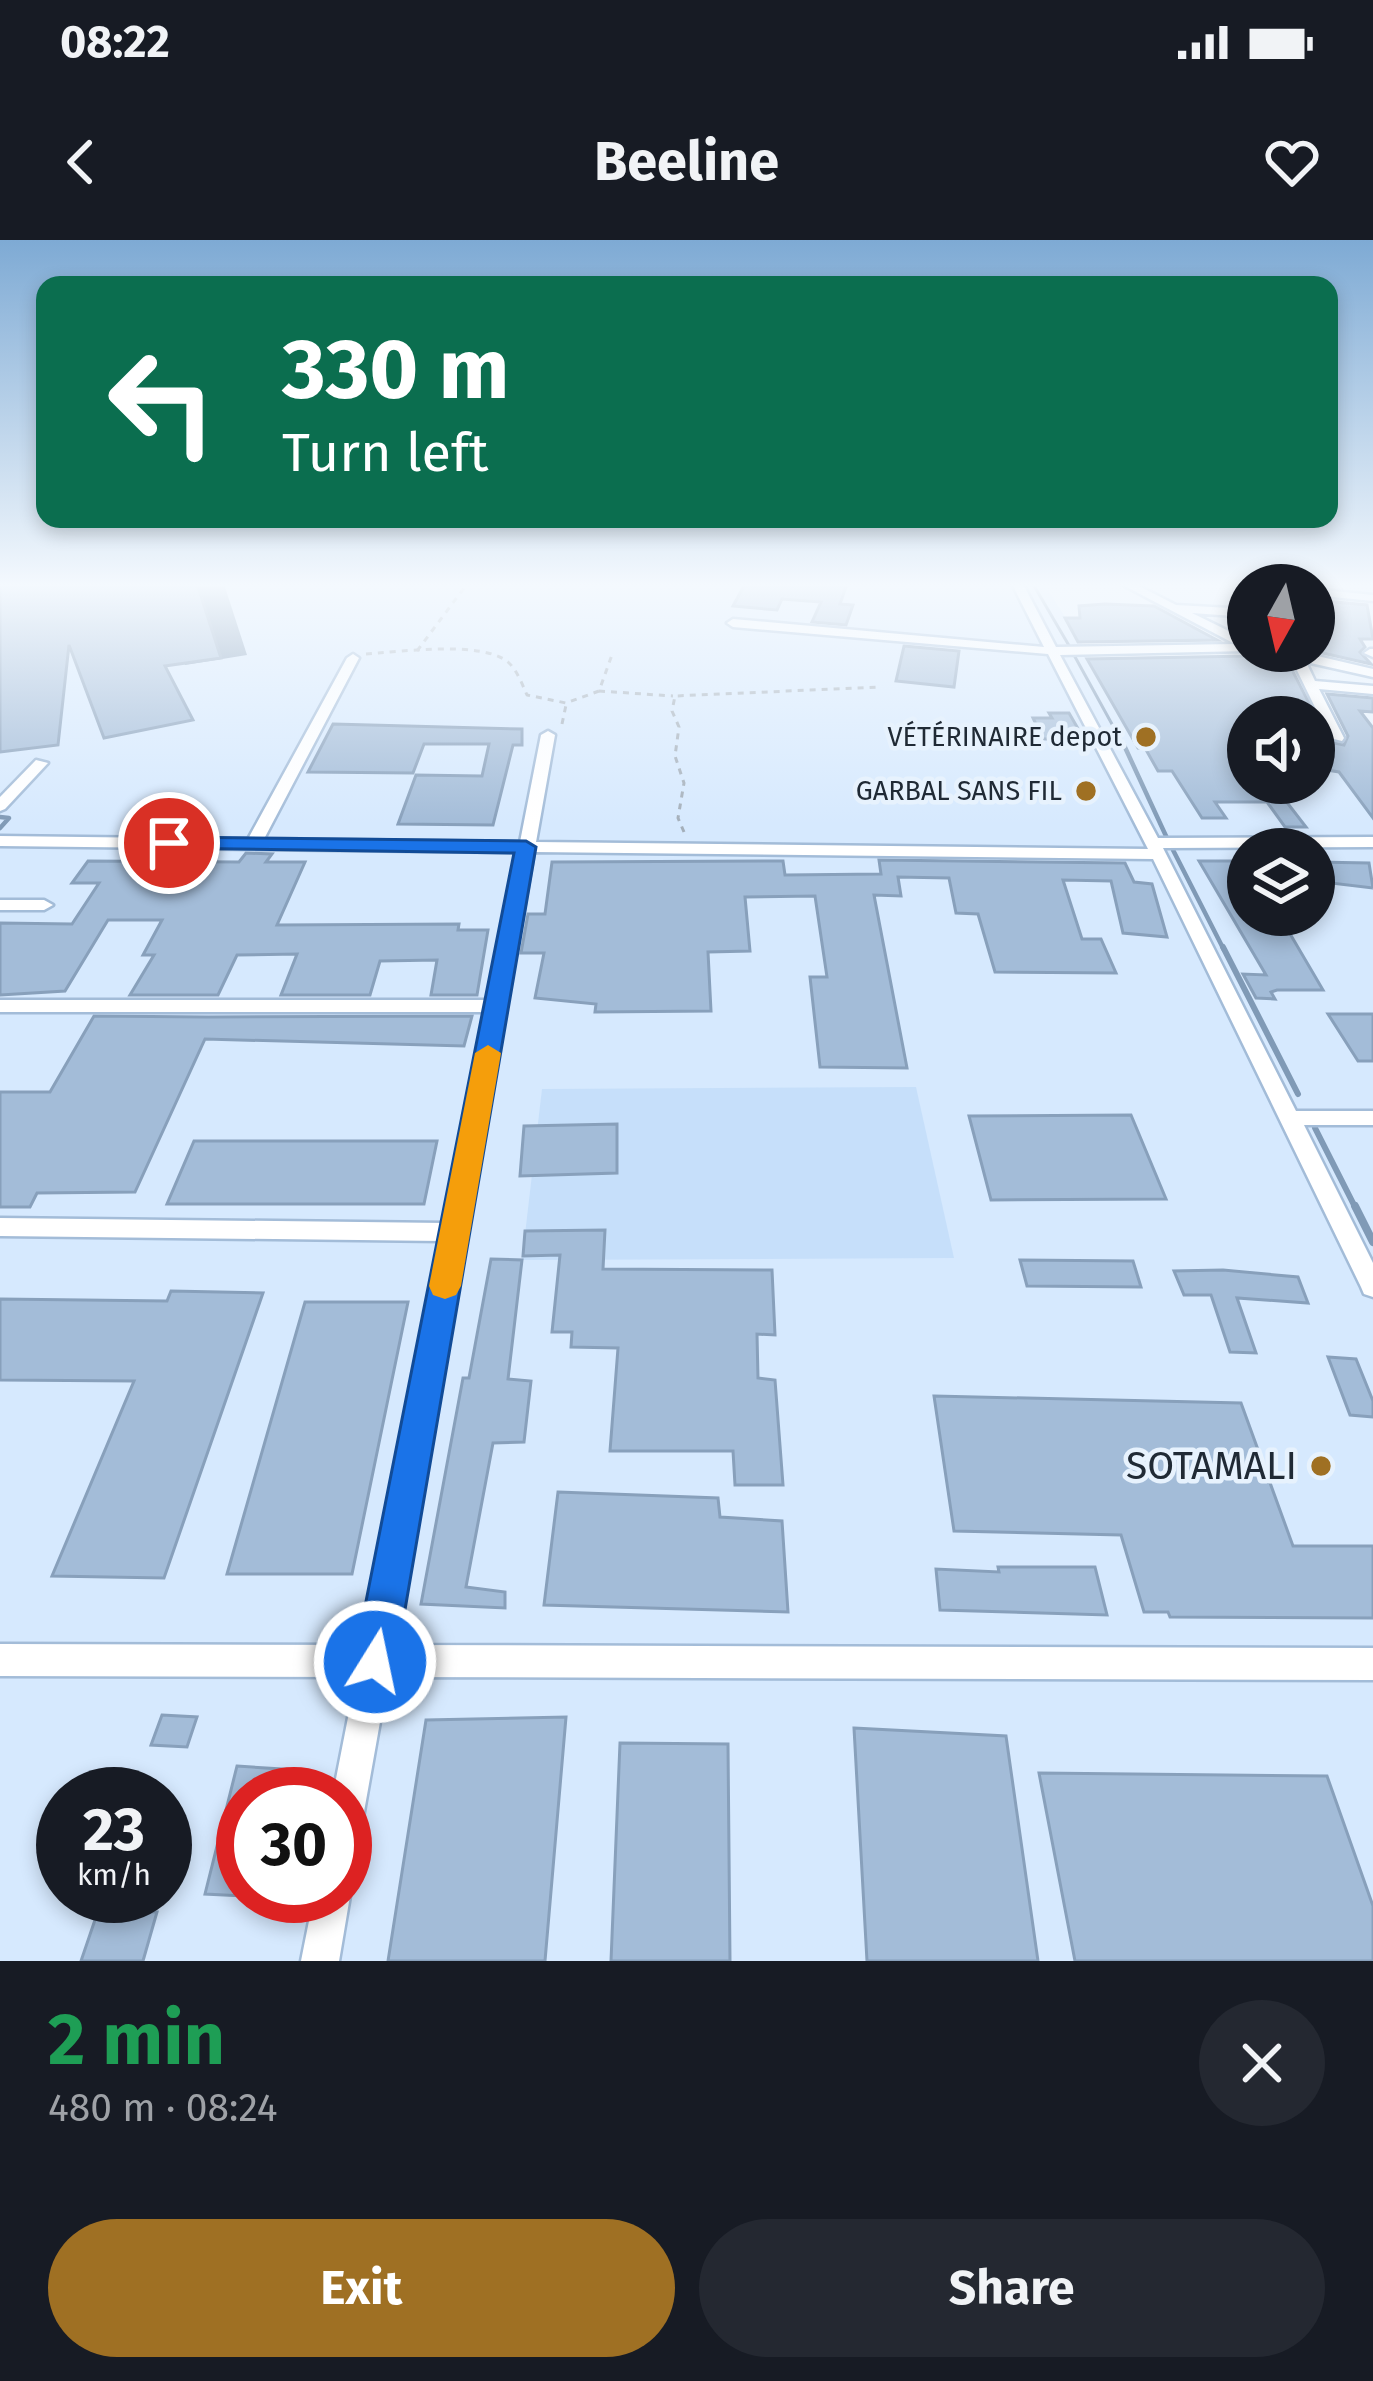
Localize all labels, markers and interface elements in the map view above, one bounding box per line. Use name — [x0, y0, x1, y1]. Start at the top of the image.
text: 08:22 — [60, 15, 170, 69]
icon: back — [48, 129, 114, 195]
icon: heart — [1259, 129, 1325, 195]
text: Beeline — [594, 130, 779, 194]
text: 330 m — [282, 319, 509, 420]
icon: left — [84, 324, 240, 480]
text: Turn left — [282, 421, 489, 485]
north arrow — [1227, 564, 1335, 672]
map controls — [1227, 564, 1335, 936]
button: sound — [1227, 696, 1335, 804]
place label: VÉTÉRINAIRE depot — [888, 720, 1122, 753]
marker: VÉTÉRINAIRE depot — [1133, 724, 1159, 750]
place label: GARBAL SANS FIL — [856, 775, 1062, 807]
marker: GARBAL SANS FIL — [1073, 778, 1099, 804]
pin — [118, 792, 220, 894]
icon: arrive — [136, 810, 202, 876]
button: layers — [1227, 828, 1335, 936]
place label: SOTAMALI — [1126, 1443, 1297, 1489]
marker: SOTAMALI — [1308, 1453, 1334, 1479]
position arrow — [312, 1599, 438, 1725]
speed limit sign: 30 — [216, 1767, 372, 1923]
text: 23 — [83, 1794, 145, 1866]
text: km/h — [77, 1857, 151, 1893]
text: 2 min — [48, 1997, 225, 2083]
button: close — [1199, 2000, 1325, 2126]
text: 480 m · 08:24 — [48, 2085, 277, 2131]
button: Exit — [48, 2219, 675, 2357]
button: Share — [699, 2219, 1325, 2357]

